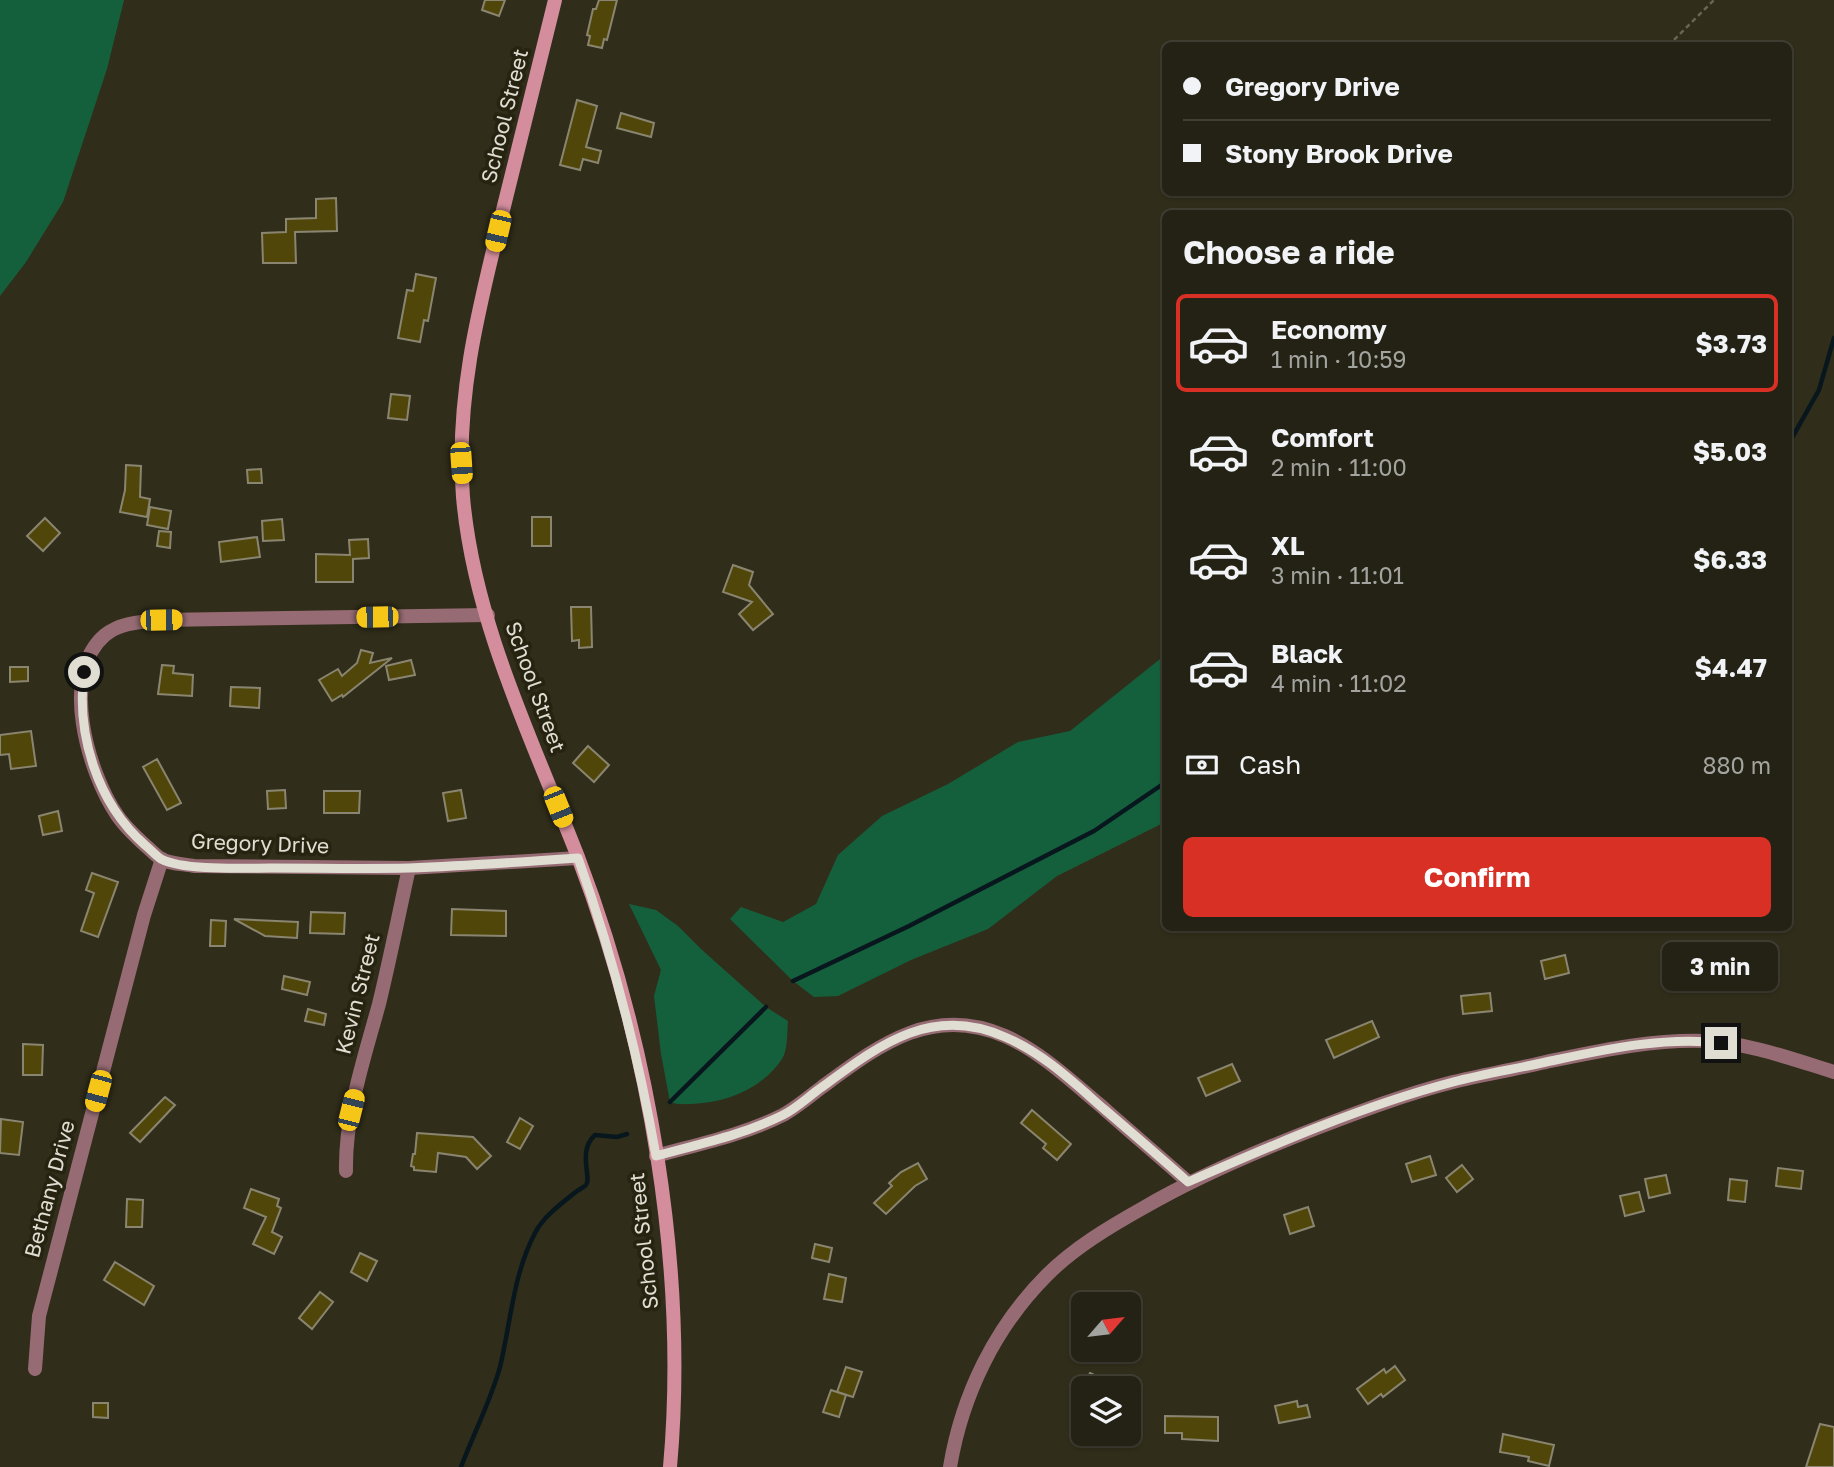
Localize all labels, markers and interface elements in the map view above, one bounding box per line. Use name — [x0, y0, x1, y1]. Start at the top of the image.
street label: School Street — [475, 46, 533, 185]
text: Gregory Drive — [1225, 71, 1400, 102]
text: Stony Brook Drive — [1225, 138, 1453, 169]
car — [484, 208, 513, 254]
text: Choose a ride — [1183, 233, 1395, 271]
icon: car — [1187, 312, 1250, 375]
text: Economy — [1271, 314, 1387, 345]
text: $3.73 — [1695, 328, 1767, 359]
text: 1 min · 10:59 — [1271, 345, 1407, 373]
icon: car — [1187, 420, 1250, 483]
text: Comfort — [1271, 422, 1374, 453]
text: $5.03 — [1693, 436, 1767, 467]
car — [450, 441, 473, 485]
text: 2 min · 11:00 — [1271, 453, 1407, 481]
icon: car — [1187, 528, 1250, 591]
text: XL — [1271, 530, 1305, 561]
text: $6.33 — [1693, 544, 1767, 575]
text: 3 min · 11:01 — [1271, 561, 1404, 589]
car — [356, 606, 399, 628]
car — [140, 609, 183, 631]
street label: School Street — [500, 618, 572, 756]
icon: car — [1187, 636, 1250, 699]
text: Black — [1271, 638, 1343, 669]
text: $4.47 — [1695, 652, 1767, 683]
route start — [68, 656, 100, 688]
text: 4 min · 11:02 — [1271, 669, 1407, 697]
icon: cash — [1183, 746, 1221, 784]
text: Cash — [1239, 749, 1301, 780]
text: 880 m — [1703, 751, 1771, 779]
car — [541, 784, 576, 830]
street label: Gregory Drive — [190, 828, 330, 858]
button: Confirm — [1183, 837, 1771, 917]
street label: Kevin Street — [329, 931, 385, 1057]
callout: 3 min — [1663, 942, 1779, 990]
text: 3 min — [1690, 952, 1750, 980]
route end — [1705, 1027, 1737, 1059]
car — [83, 1068, 114, 1114]
car — [336, 1087, 367, 1133]
street label: Bethany Drive — [18, 1117, 80, 1260]
street label: School Street — [623, 1172, 663, 1311]
north arrow — [1071, 1292, 1141, 1362]
map controls — [1071, 1292, 1141, 1446]
button: layers — [1071, 1376, 1141, 1446]

